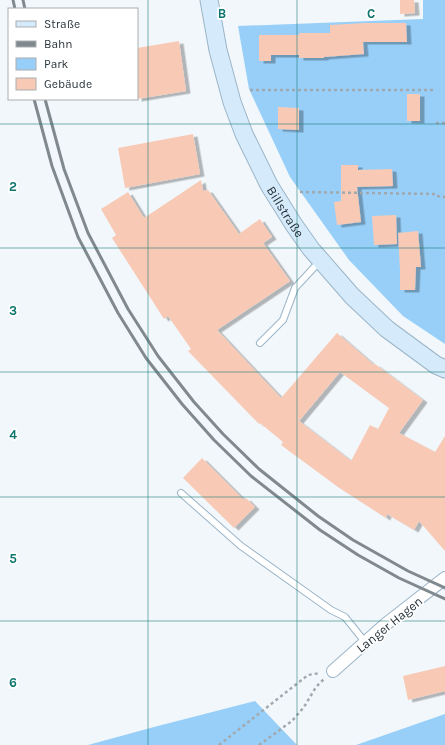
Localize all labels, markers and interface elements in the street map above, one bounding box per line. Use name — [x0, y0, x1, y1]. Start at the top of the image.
text: B — [218, 6, 226, 21]
text: C — [367, 6, 375, 21]
legend — [8, 8, 138, 100]
text: Straße — [44, 17, 80, 31]
text: Bahn — [44, 37, 73, 51]
text: Park — [44, 57, 69, 71]
text: Gebäude — [44, 77, 92, 91]
text: 2 — [9, 179, 17, 194]
street label: Billstraße — [264, 183, 307, 240]
text: 3 — [9, 303, 17, 318]
text: 4 — [9, 427, 17, 442]
text: 5 — [9, 551, 17, 566]
street label: Langer Hagen — [353, 593, 425, 656]
text: 6 — [9, 675, 17, 690]

